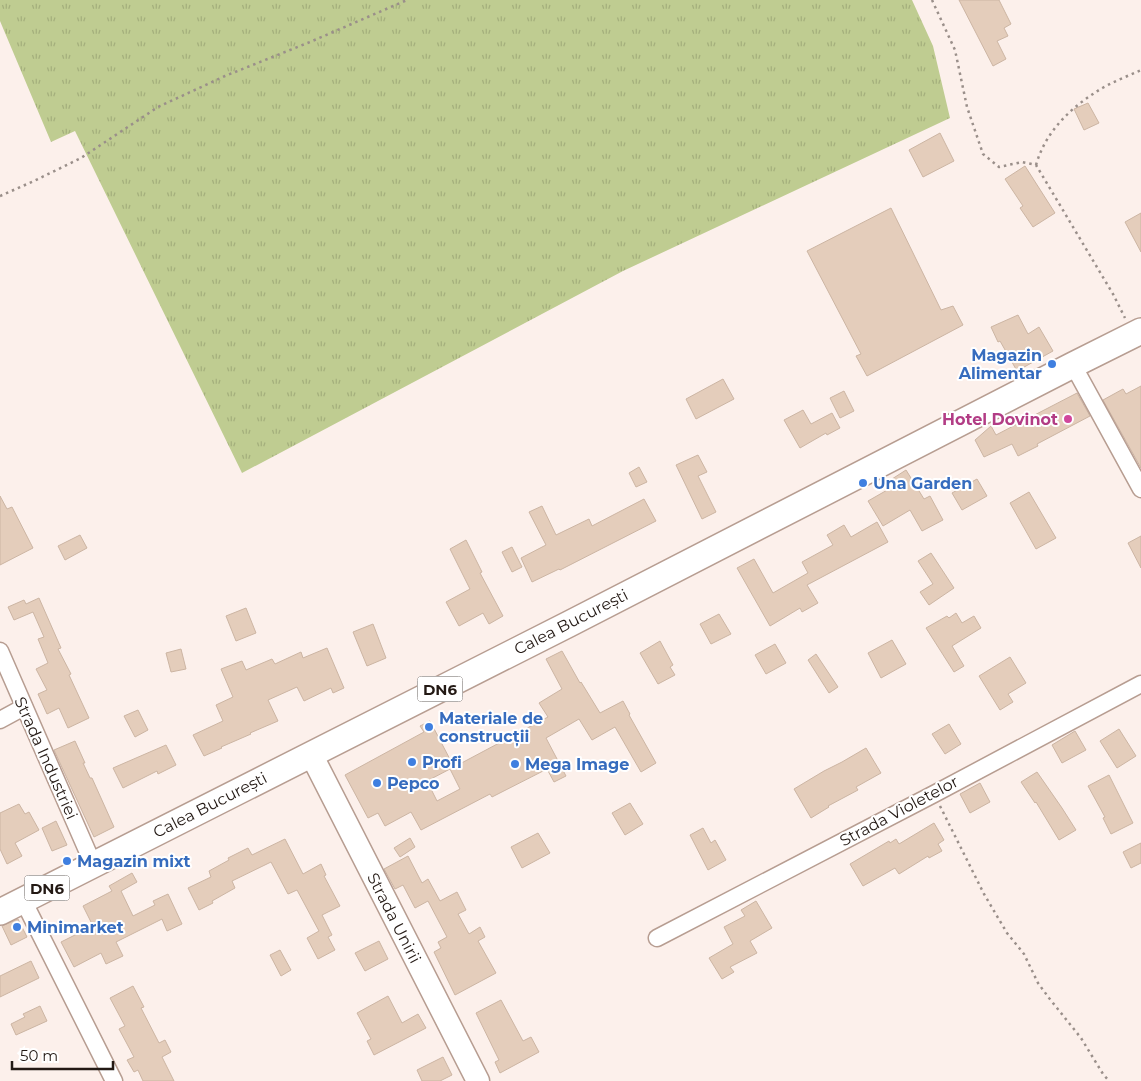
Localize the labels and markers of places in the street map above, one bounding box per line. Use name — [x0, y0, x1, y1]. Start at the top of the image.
place label: Magazin Alimentar — [958, 346, 1042, 383]
marker: Magazin Alimentar — [1046, 358, 1058, 370]
place label: Hotel Dovinot — [942, 410, 1058, 429]
marker: Hotel Dovinot — [1062, 413, 1074, 425]
place label: Una Garden — [873, 474, 972, 493]
marker: Una Garden — [857, 477, 869, 489]
place label: Materiale de construcții — [439, 709, 543, 747]
marker: Materiale de construcții — [423, 721, 435, 733]
place label: Profi — [422, 753, 462, 772]
place label: Mega Image — [525, 755, 629, 774]
marker: Profi — [406, 756, 418, 768]
marker: Mega Image — [509, 758, 521, 770]
place label: Pepco — [387, 774, 440, 793]
marker: Pepco — [371, 777, 383, 789]
place label: Magazin mixt — [77, 852, 190, 871]
marker: Magazin mixt — [61, 855, 73, 867]
place label: Minimarket — [27, 918, 124, 937]
marker: Minimarket — [11, 921, 23, 933]

